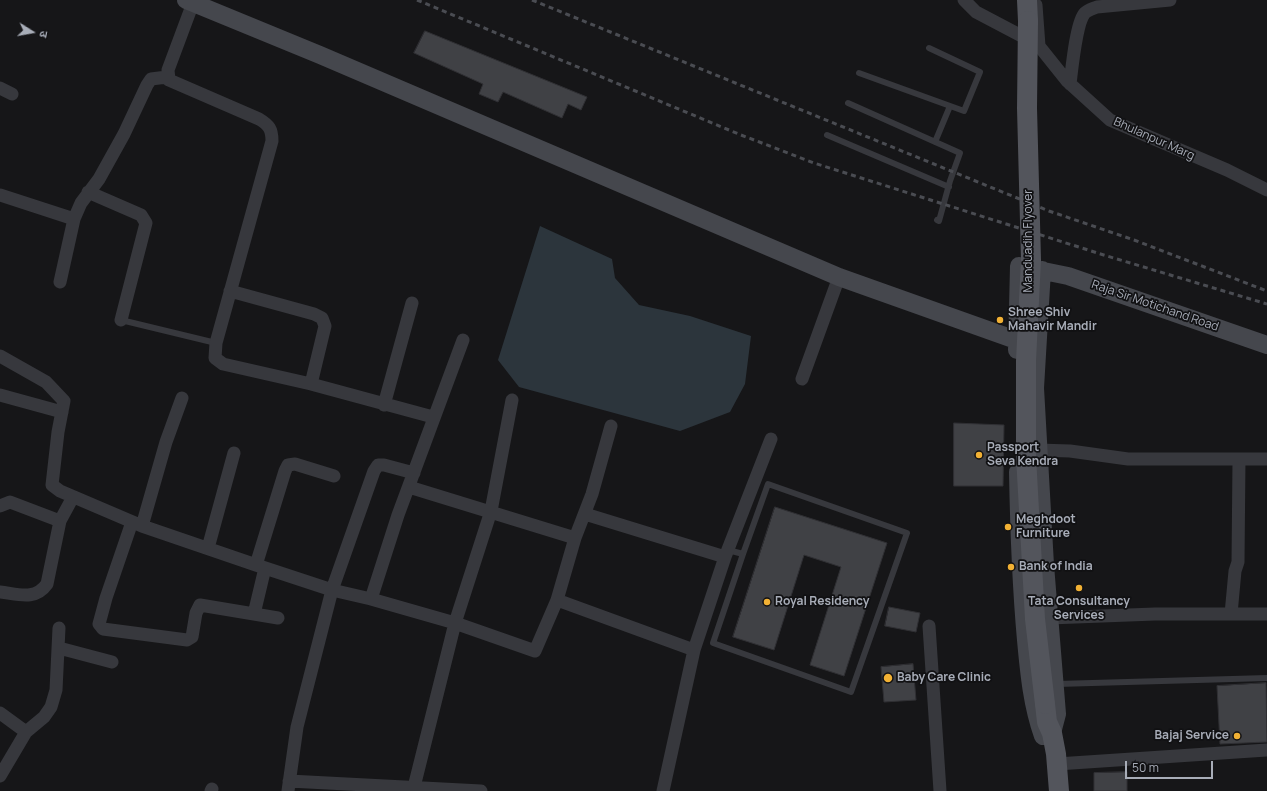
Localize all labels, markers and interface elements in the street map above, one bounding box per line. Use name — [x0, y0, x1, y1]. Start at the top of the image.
north arrow — [12, 12, 52, 52]
text: उ — [36, 30, 52, 39]
street label: Bhulanpur Marg — [1111, 115, 1197, 163]
street label: Manduadih Flyover — [1022, 189, 1036, 293]
street label: Raja Sir Motichand Road — [1090, 277, 1220, 335]
place label: Shree Shiv Mahavir Mandir — [1008, 306, 1097, 334]
marker: Shree Shiv Mahavir Mandir — [995, 315, 1005, 325]
place label: Passport Seva Kendra — [987, 441, 1058, 469]
marker: Passport Seva Kendra — [974, 450, 984, 460]
place label: Meghdoot Furniture — [1016, 513, 1076, 541]
marker: Meghdoot Furniture — [1003, 522, 1013, 532]
place label: Bank of India — [1019, 560, 1093, 574]
marker: Bank of India — [1006, 562, 1016, 572]
marker: Tata Consultancy Services — [1074, 583, 1084, 593]
place label: Royal Residency — [775, 595, 869, 609]
place label: Tata Consultancy Services — [1028, 595, 1130, 623]
marker: Royal Residency — [762, 597, 772, 607]
place label: Baby Care Clinic — [897, 671, 991, 685]
marker: Baby Care Clinic — [882, 672, 894, 684]
place label: Bajaj Service — [1154, 729, 1229, 743]
marker: Bajaj Service — [1232, 731, 1242, 741]
scale bar — [1127, 753, 1215, 779]
text: 50 m — [1132, 759, 1159, 776]

